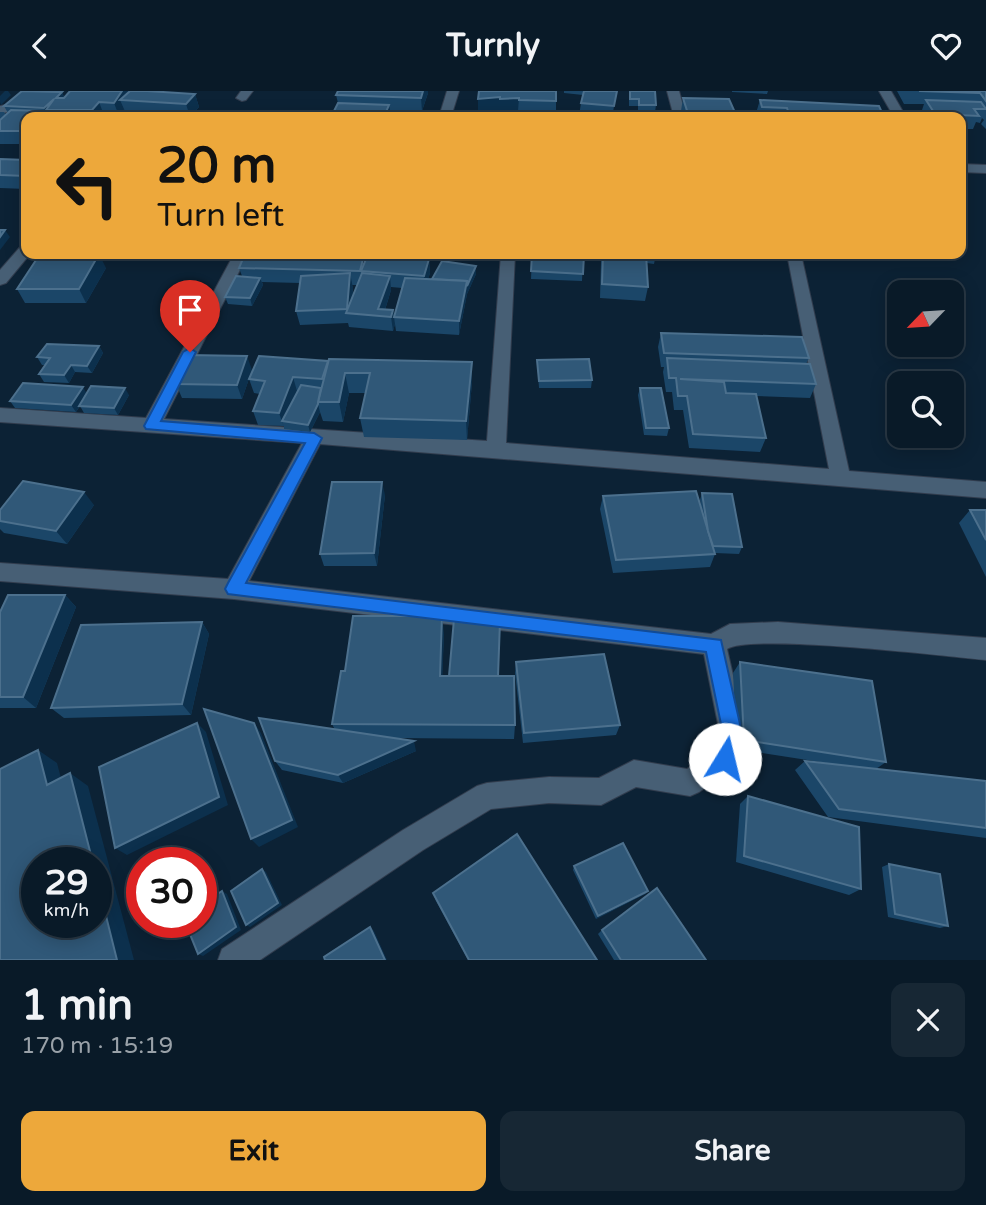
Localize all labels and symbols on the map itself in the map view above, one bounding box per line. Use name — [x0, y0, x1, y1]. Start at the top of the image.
pin — [160, 280, 220, 352]
north arrow — [887, 280, 964, 357]
position arrow — [688, 722, 762, 796]
speed limit sign: 30 — [126, 847, 217, 938]

